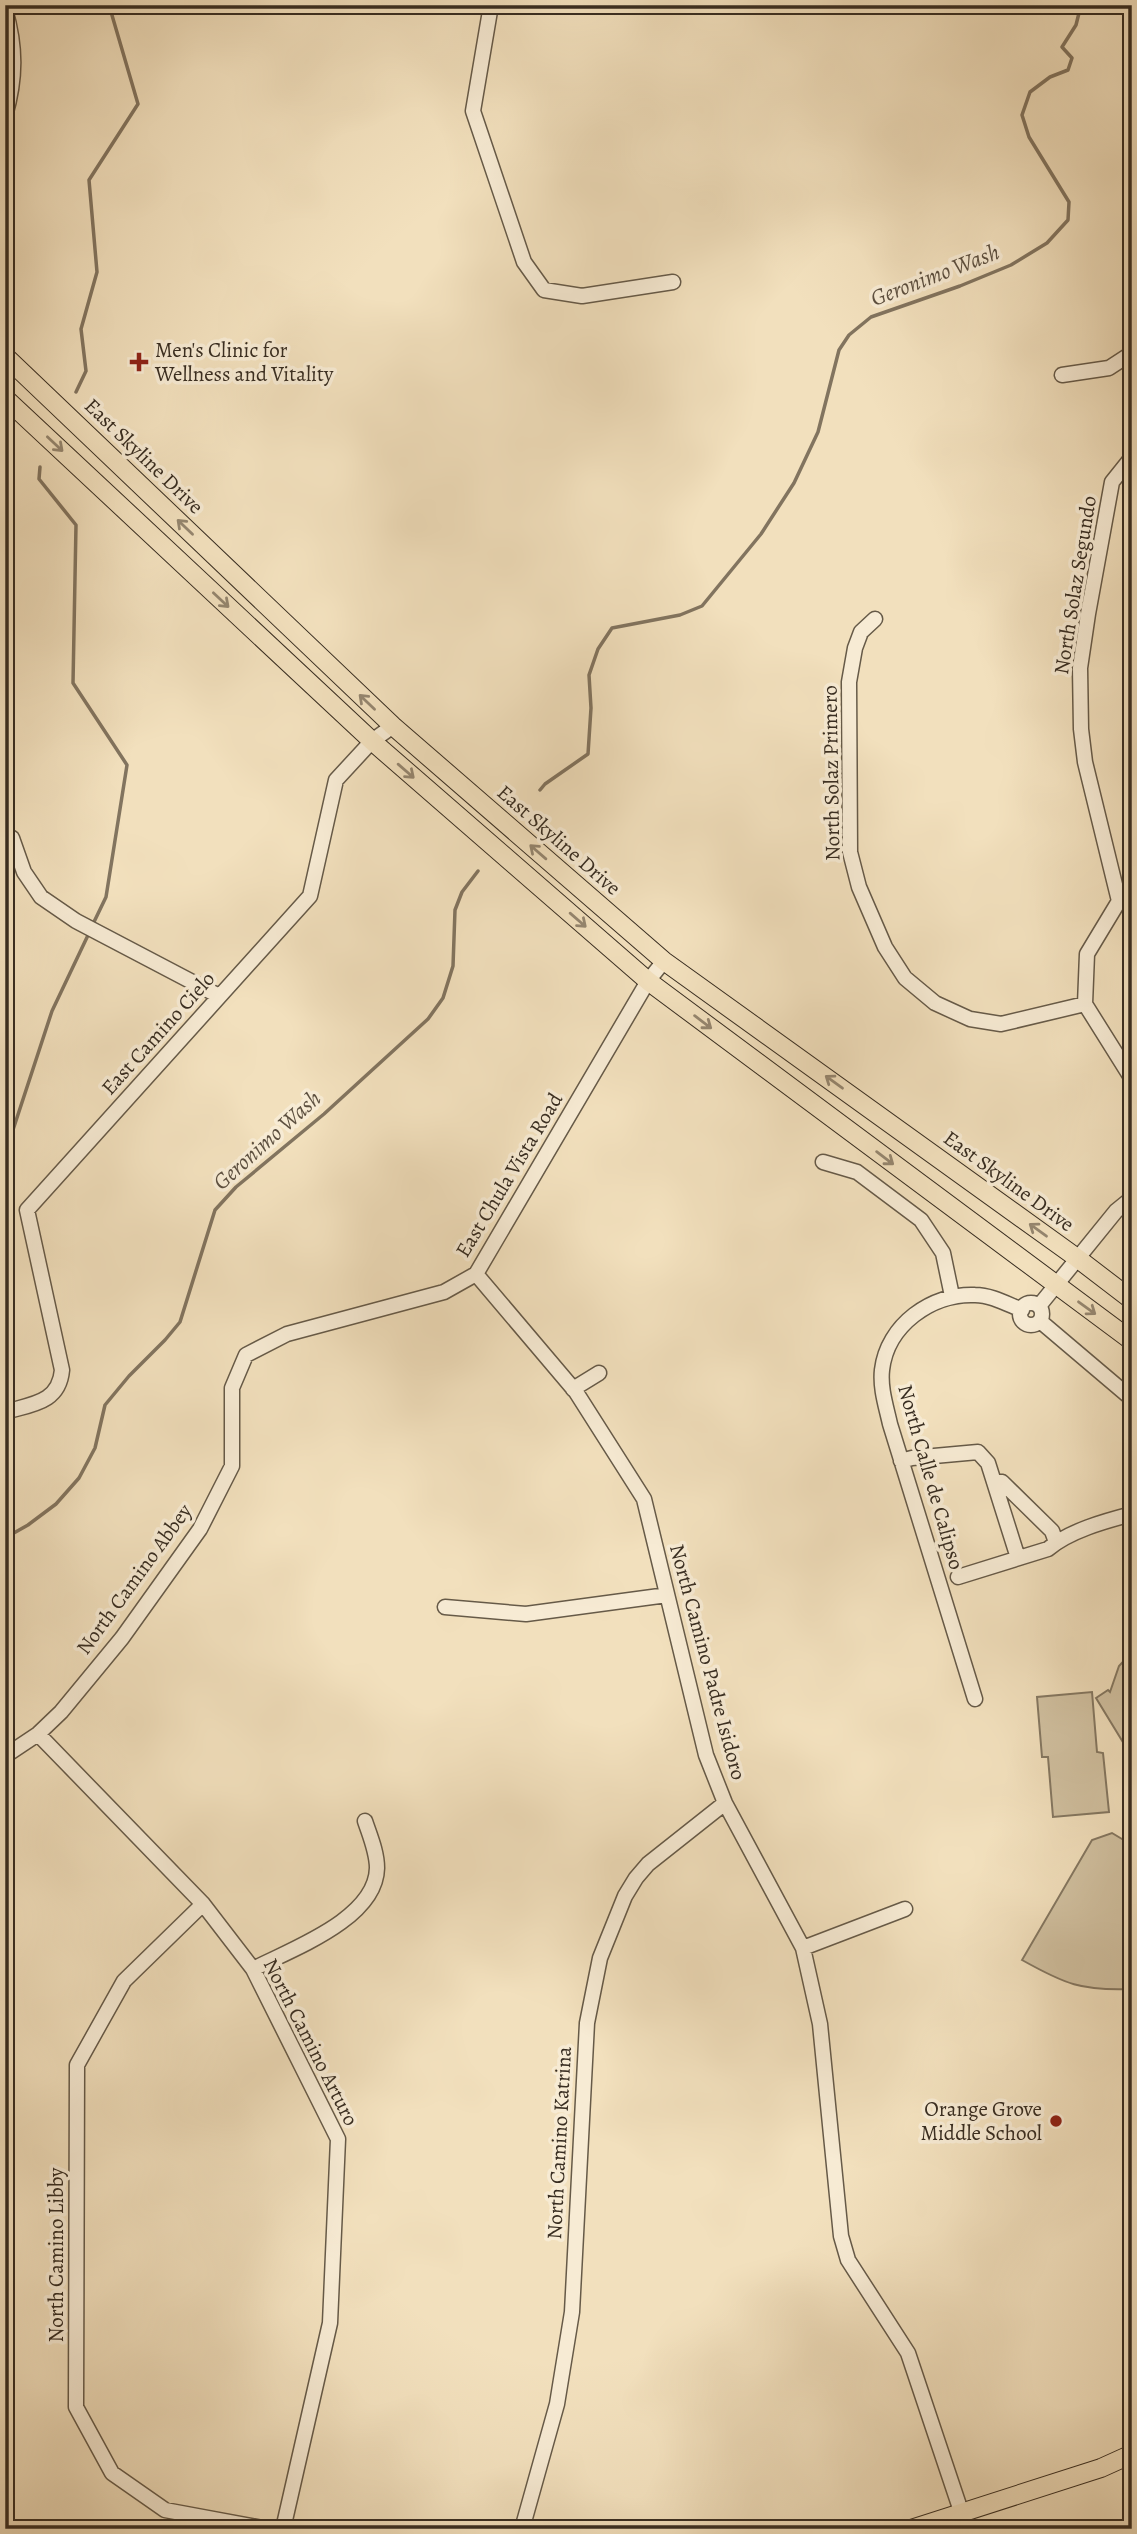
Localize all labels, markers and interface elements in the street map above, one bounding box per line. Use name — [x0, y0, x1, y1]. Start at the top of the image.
water label: Geronimo Wash — [866, 236, 1004, 314]
place label: Men's Clinic for Wellness and Vitality — [154, 336, 334, 388]
marker: Men's Clinic for Wellness and Vitality — [129, 352, 149, 372]
street label: East Skyline Drive — [78, 392, 210, 520]
one-way arrow — [46, 436, 63, 453]
street label: North Solaz Segundo — [1047, 494, 1103, 676]
one-way arrow — [177, 519, 194, 536]
one-way arrow — [212, 592, 230, 608]
street label: North Solaz Primero — [815, 685, 847, 861]
one-way arrow — [359, 693, 376, 710]
one-way arrow — [397, 763, 415, 779]
street label: East Skyline Drive — [491, 778, 627, 902]
one-way arrow — [530, 844, 548, 860]
one-way arrow — [569, 912, 587, 928]
street label: East Camino Cielo — [95, 965, 221, 1101]
one-way arrow — [693, 1014, 711, 1029]
one-way arrow — [825, 1075, 844, 1090]
water label: Geronimo Wash — [206, 1083, 328, 1197]
street label: East Chula Vista Road — [449, 1087, 570, 1262]
street label: East Skyline Drive — [938, 1124, 1080, 1238]
one-way arrow — [875, 1150, 894, 1165]
one-way arrow — [1029, 1223, 1048, 1237]
one-way arrow — [1077, 1301, 1096, 1316]
street label: North Calle de Calipso — [891, 1381, 971, 1573]
street label: North Camino Abbey — [70, 1497, 199, 1660]
street label: North Camino Padre Isidoro — [663, 1541, 753, 1783]
street label: North Camino Arturo — [257, 1953, 365, 2131]
street label: North Camino Katrina — [540, 2046, 578, 2240]
place label: Orange Grove Middle School — [920, 2095, 1042, 2147]
marker: Orange Grove Middle School — [1048, 2113, 1064, 2129]
street label: North Camino Libby — [42, 2167, 70, 2342]

